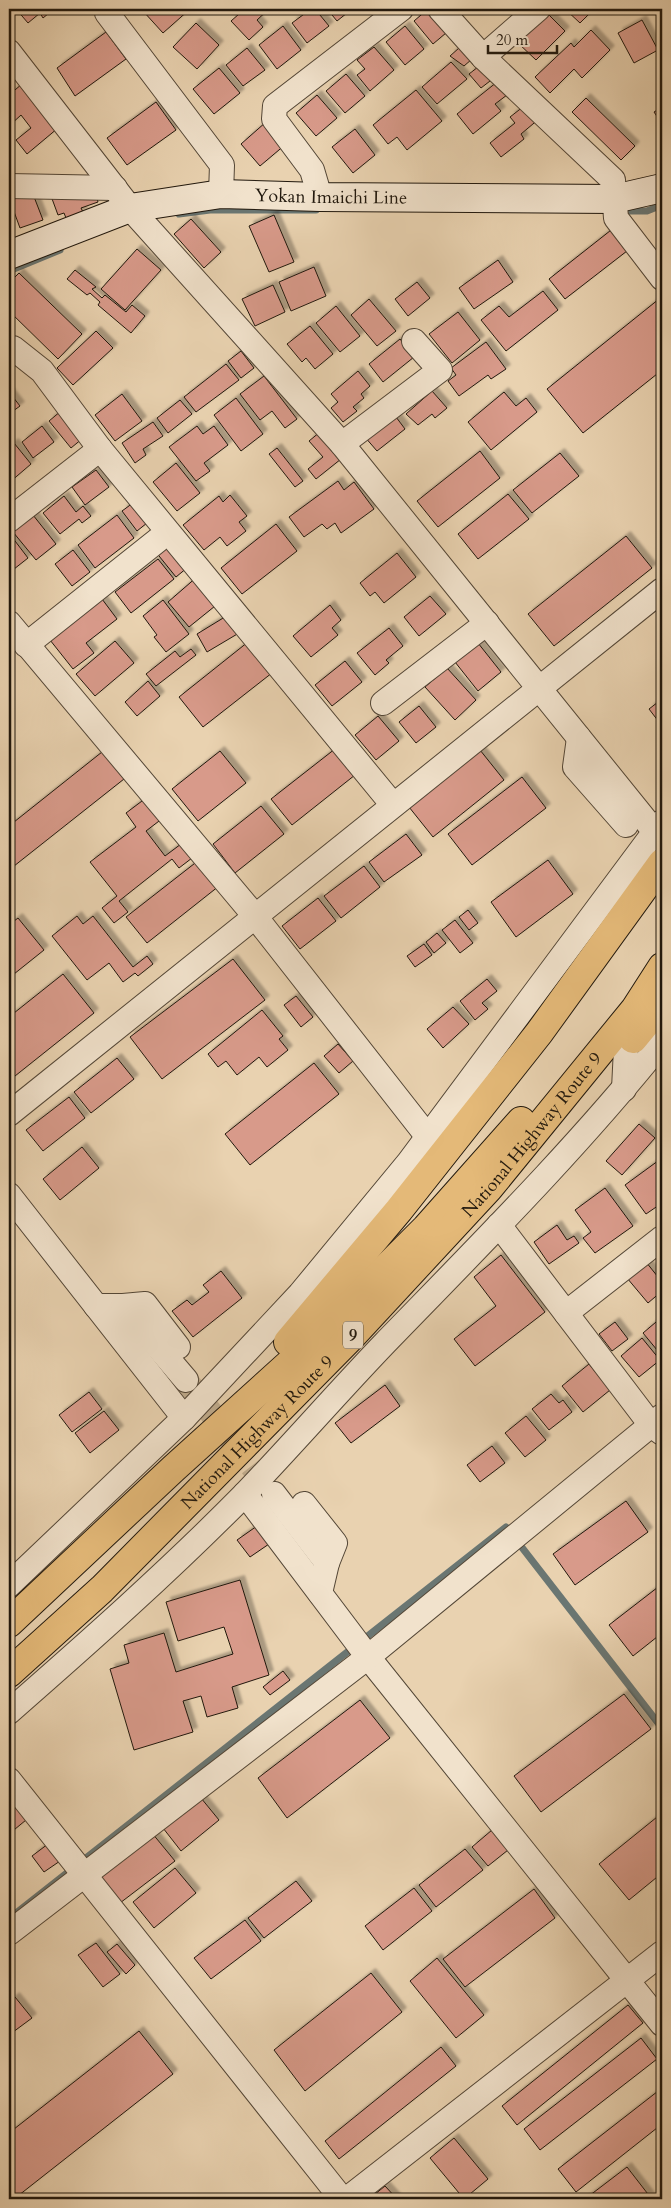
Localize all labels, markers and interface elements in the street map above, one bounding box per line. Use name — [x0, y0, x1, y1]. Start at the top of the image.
scale bar — [488, 22, 557, 54]
text: 20 m — [496, 30, 528, 50]
street label: Yokan Imaichi Line — [255, 183, 407, 211]
street label: National Highway Route 9 — [456, 1047, 608, 1223]
road number: 9 — [343, 1322, 363, 1348]
street label: National Highway Route 9 — [176, 1350, 339, 1515]

